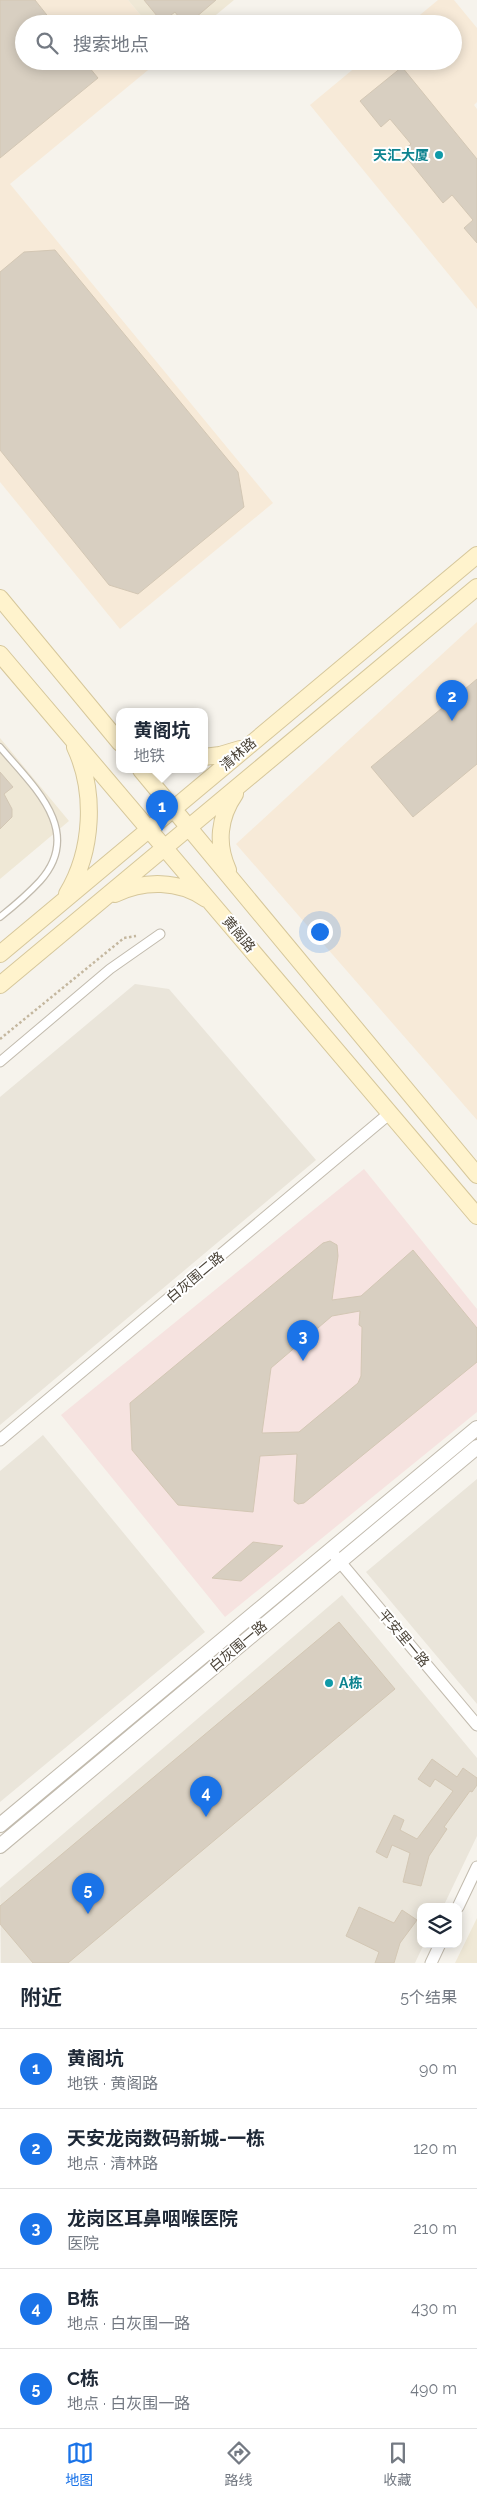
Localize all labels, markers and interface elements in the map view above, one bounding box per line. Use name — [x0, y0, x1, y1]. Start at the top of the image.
search box — [15, 15, 462, 70]
icon: search — [33, 29, 61, 57]
text: 搜索地点 — [73, 33, 149, 55]
place label: 天汇大厦 — [373, 147, 429, 163]
marker: 天汇大厦 — [433, 149, 445, 161]
pin: 2 — [436, 680, 468, 721]
popup — [116, 708, 208, 773]
text: 黄阁坑 — [133, 719, 191, 741]
street label: 清林路 — [217, 734, 259, 774]
text: 地铁 — [133, 746, 166, 765]
pin: 1 — [146, 790, 178, 831]
street label: 黄阁路 — [219, 913, 259, 955]
your location — [307, 919, 333, 945]
street label: 白灰围二路 — [163, 1248, 227, 1306]
pin: 3 — [287, 1320, 319, 1361]
street label: 平安里一路 — [375, 1606, 433, 1670]
street label: 白灰围一路 — [206, 1617, 270, 1675]
place label: A栋 — [339, 1675, 362, 1691]
marker: A栋 — [323, 1677, 335, 1689]
pin: 4 — [190, 1776, 222, 1817]
pin: 5 — [72, 1873, 104, 1914]
map controls — [417, 1903, 462, 1948]
button: layers — [417, 1903, 462, 1948]
text: 附近 — [20, 1985, 62, 2010]
text: 5个结果 — [400, 1988, 457, 2007]
text: 黄阁坑 — [67, 2047, 124, 2069]
text: 1 — [32, 2059, 40, 2078]
text: 90 m — [419, 2059, 457, 2078]
text: 地铁 · 黄阁路 — [67, 2074, 158, 2093]
text: 天安龙岗数码新城-一栋 — [67, 2127, 265, 2149]
text: 2 — [31, 2139, 41, 2158]
text: 120 m — [413, 2139, 457, 2158]
text: 地点 · 清林路 — [67, 2154, 158, 2173]
text: 龙岗区耳鼻咽喉医院 — [67, 2207, 238, 2229]
text: 3 — [32, 2219, 40, 2238]
text: 210 m — [413, 2219, 457, 2238]
text: 医院 — [67, 2234, 99, 2253]
text: B栋 — [67, 2287, 99, 2309]
text: 4 — [31, 2299, 41, 2318]
text: 430 m — [411, 2299, 457, 2318]
text: 地点 · 白灰围一路 — [67, 2314, 190, 2333]
text: C栋 — [67, 2367, 99, 2389]
text: 5 — [32, 2379, 40, 2398]
text: 490 m — [410, 2379, 457, 2398]
text: 地点 · 白灰围一路 — [67, 2394, 190, 2413]
tab: 地图 — [66, 2439, 94, 2489]
tab: 路线 — [225, 2439, 253, 2489]
tab: 收藏 — [384, 2439, 412, 2489]

